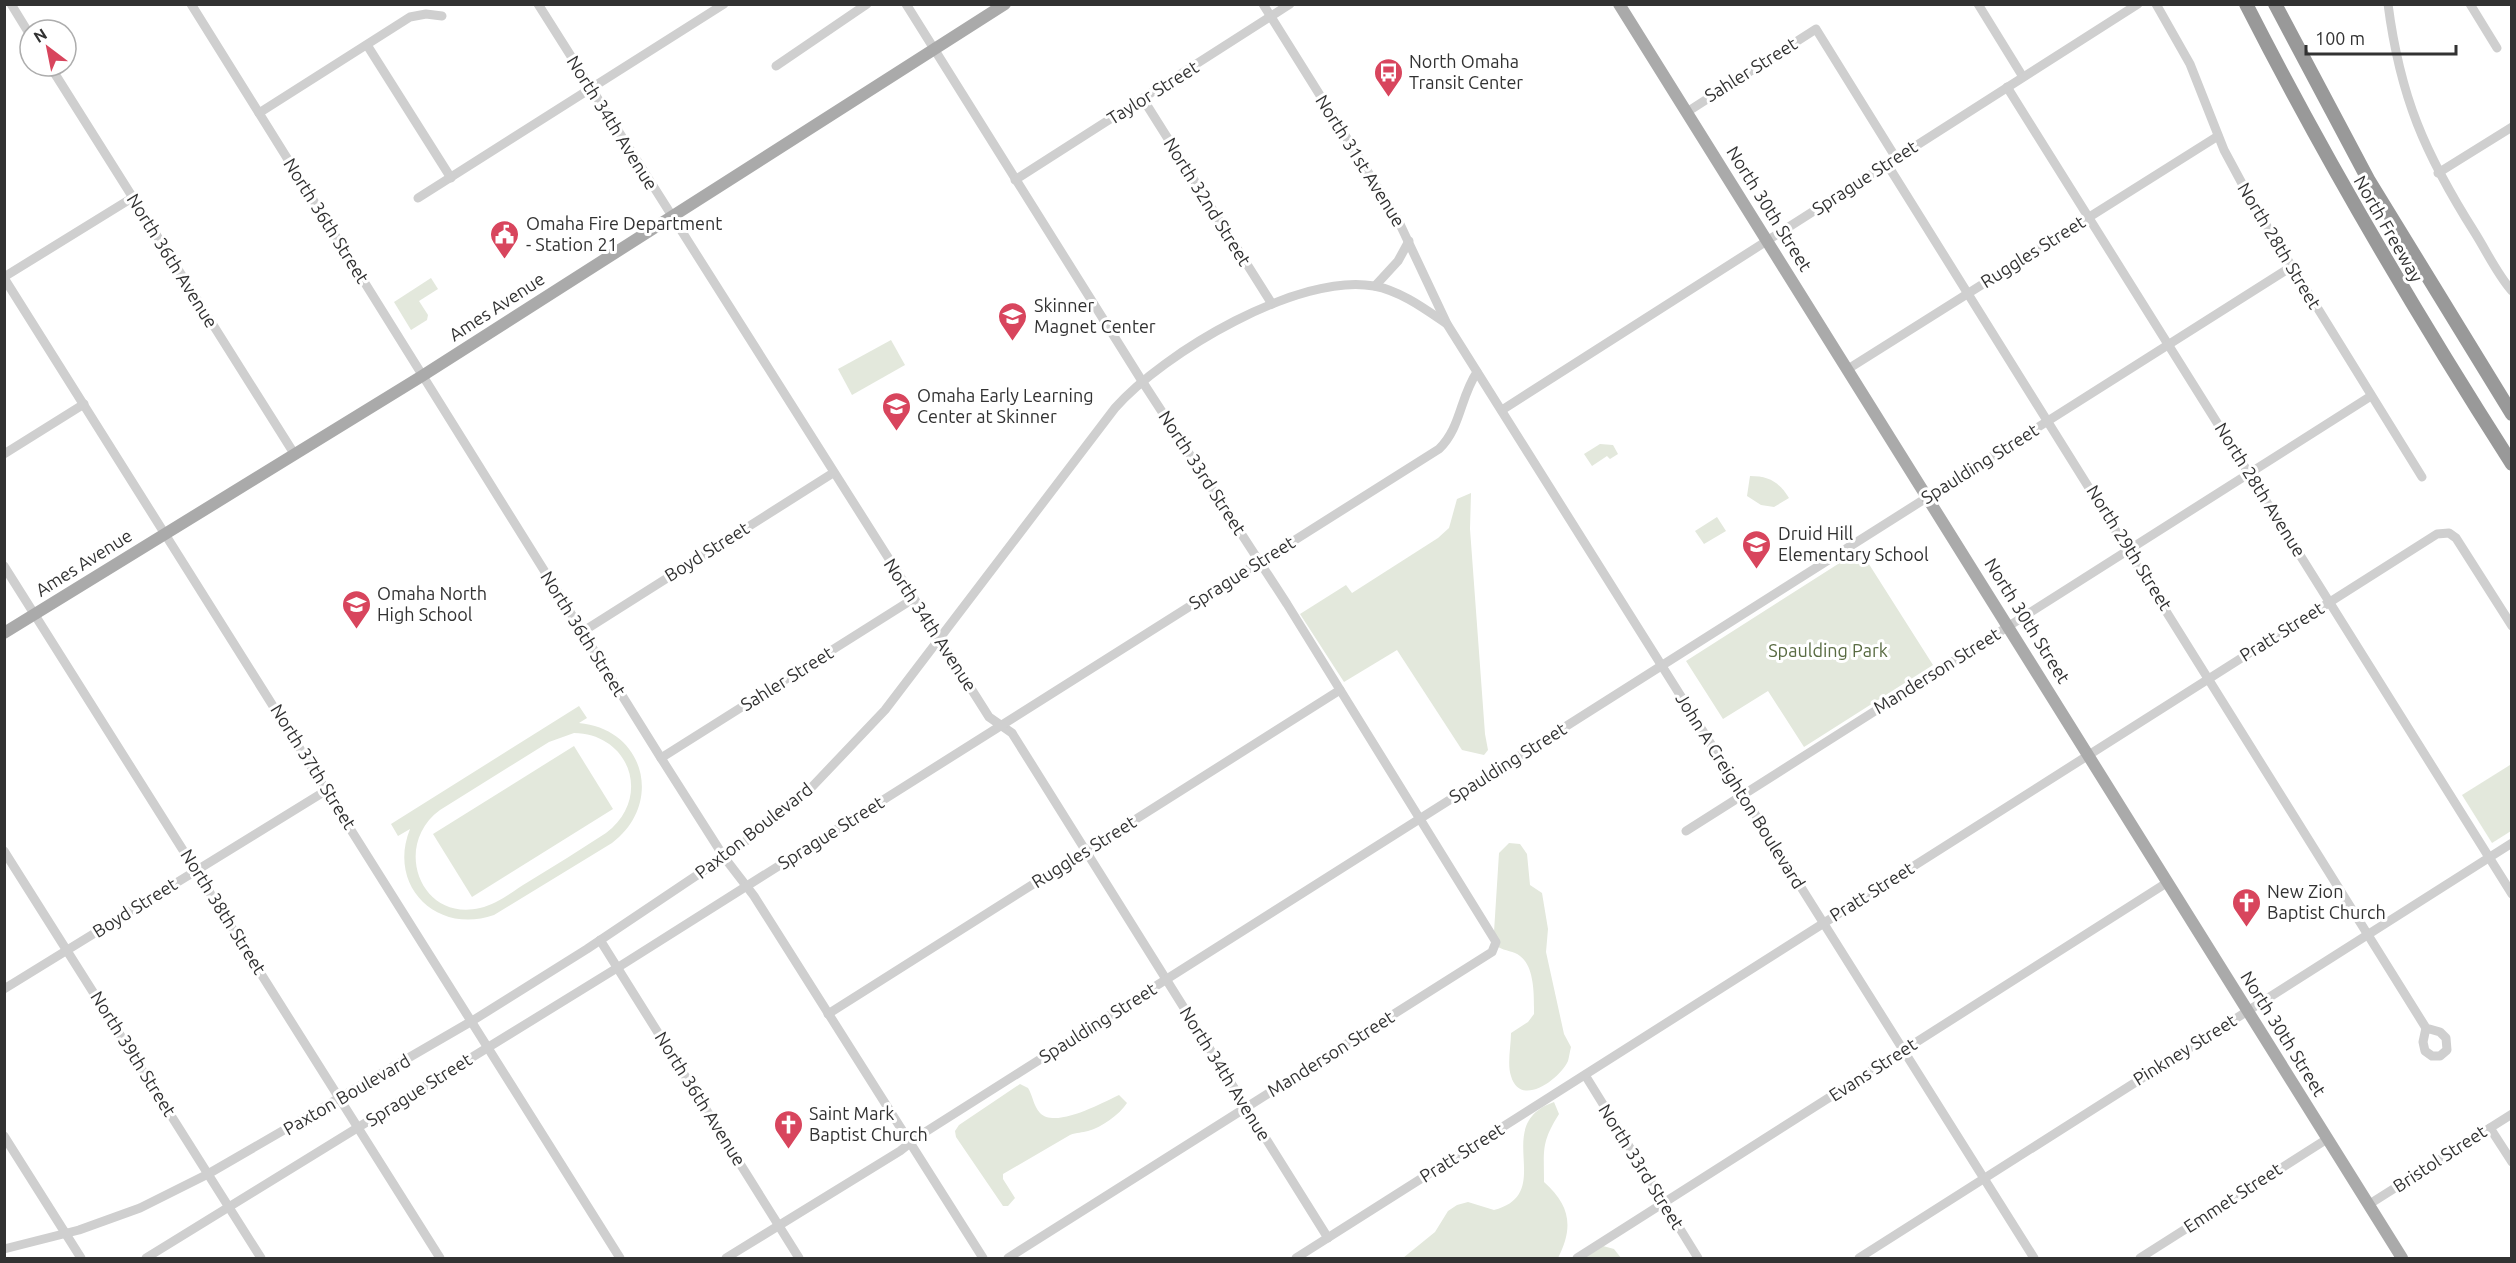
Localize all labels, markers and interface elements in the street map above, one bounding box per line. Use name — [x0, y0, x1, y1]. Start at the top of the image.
north arrow — [18, 18, 78, 78]
scale bar — [2306, 18, 2456, 56]
text: N — [30, 24, 50, 46]
text: 100 m — [2315, 28, 2365, 48]
street label: Sahler Street — [1701, 33, 1800, 105]
place label: North Omaha Transit Center — [1409, 51, 1523, 92]
street label: North 34th Avenue — [564, 52, 662, 193]
street label: Taylor Street — [1103, 56, 1202, 128]
bus stop icon: North Omaha Transit Center — [1372, 56, 1404, 98]
street label: North 31st Avenue — [1312, 91, 1410, 230]
street label: North 32nd Street — [1160, 134, 1255, 269]
street label: Sprague Street — [1808, 136, 1921, 218]
street label: North 30th Street — [1723, 142, 1816, 275]
street label: North 36th Street — [280, 154, 373, 287]
street label: North Freeway — [2350, 172, 2428, 285]
street label: North 28th Street — [2234, 179, 2325, 312]
street label: North 36th Avenue — [124, 190, 222, 331]
street label: Ruggles Street — [1977, 211, 2088, 291]
place label: Omaha Fire Department - Station 21 — [526, 213, 722, 254]
public building icon: Omaha Fire Department - Station 21 — [489, 218, 521, 260]
street label: Ames Avenue — [445, 268, 548, 344]
place label: Skinner Magnet Center — [1034, 295, 1156, 336]
school or university icon: Skinner Magnet Center — [997, 300, 1029, 342]
place label: Omaha Early Learning Center at Skinner — [917, 385, 1094, 426]
school or university icon: Omaha Early Learning Center at Skinner — [880, 390, 912, 432]
street label: North 33rd Street — [1155, 407, 1250, 538]
street label: Spaulding Street — [1917, 419, 2042, 507]
street label: North 28th Avenue — [2212, 419, 2310, 560]
street label: North 29th Street — [2083, 481, 2176, 614]
street label: Boyd Street — [661, 517, 752, 585]
place label: Druid Hill Elementary School — [1778, 523, 1929, 564]
street label: Ames Avenue — [32, 525, 135, 600]
school or university icon: Druid Hill Elementary School — [1741, 528, 1773, 570]
street label: Sprague Street — [1185, 532, 1298, 613]
street label: North 34th Avenue — [880, 554, 981, 695]
street label: North 30th Street — [1981, 554, 2074, 687]
street label: North 36th Street — [537, 567, 630, 700]
place label: Omaha North High School — [377, 583, 487, 624]
school or university icon: Omaha North High School — [340, 588, 372, 630]
street label: Pratt Street — [2236, 597, 2327, 665]
street label: Manderson Street — [1869, 623, 2003, 717]
park label: Spaulding Park — [1768, 640, 1888, 660]
street label: Sahler Street — [737, 642, 836, 714]
street label: John A Creighton Boulevard — [1672, 689, 1809, 892]
street label: North 37th Street — [267, 700, 360, 833]
street label: Spaulding Street — [1445, 718, 1570, 806]
street label: Paxton Boulevard — [691, 778, 816, 882]
street label: Sprague Street — [774, 792, 887, 873]
street label: Ruggles Street — [1028, 811, 1139, 891]
street label: North 38th Street — [177, 845, 270, 978]
street label: Pratt Street — [1826, 857, 1917, 925]
street label: Boyd Street — [89, 873, 180, 941]
place label: New Zion Baptist Church — [2267, 881, 2386, 922]
church icon: New Zion Baptist Church — [2230, 886, 2262, 928]
street label: North 30th Street — [2237, 967, 2330, 1100]
street label: Spaulding Street — [1035, 978, 1160, 1066]
street label: North 39th Street — [87, 987, 180, 1120]
street label: North 34th Avenue — [1177, 1003, 1275, 1144]
street label: Manderson Street — [1263, 1006, 1397, 1100]
street label: Pinkney Street — [2129, 1009, 2240, 1089]
street label: North 36th Avenue — [652, 1028, 750, 1169]
street label: Evans Street — [1825, 1033, 1920, 1105]
street label: Sprague Street — [362, 1049, 475, 1130]
street label: Paxton Boulevard — [280, 1050, 413, 1139]
street label: North 33rd Street — [1595, 1100, 1688, 1233]
place label: Saint Mark Baptist Church — [809, 1103, 928, 1144]
church icon: Saint Mark Baptist Church — [772, 1108, 804, 1150]
street label: Pratt Street — [1416, 1118, 1507, 1186]
street label: Bristol Street — [2389, 1121, 2490, 1196]
street label: Emmet Street — [2180, 1158, 2285, 1236]

